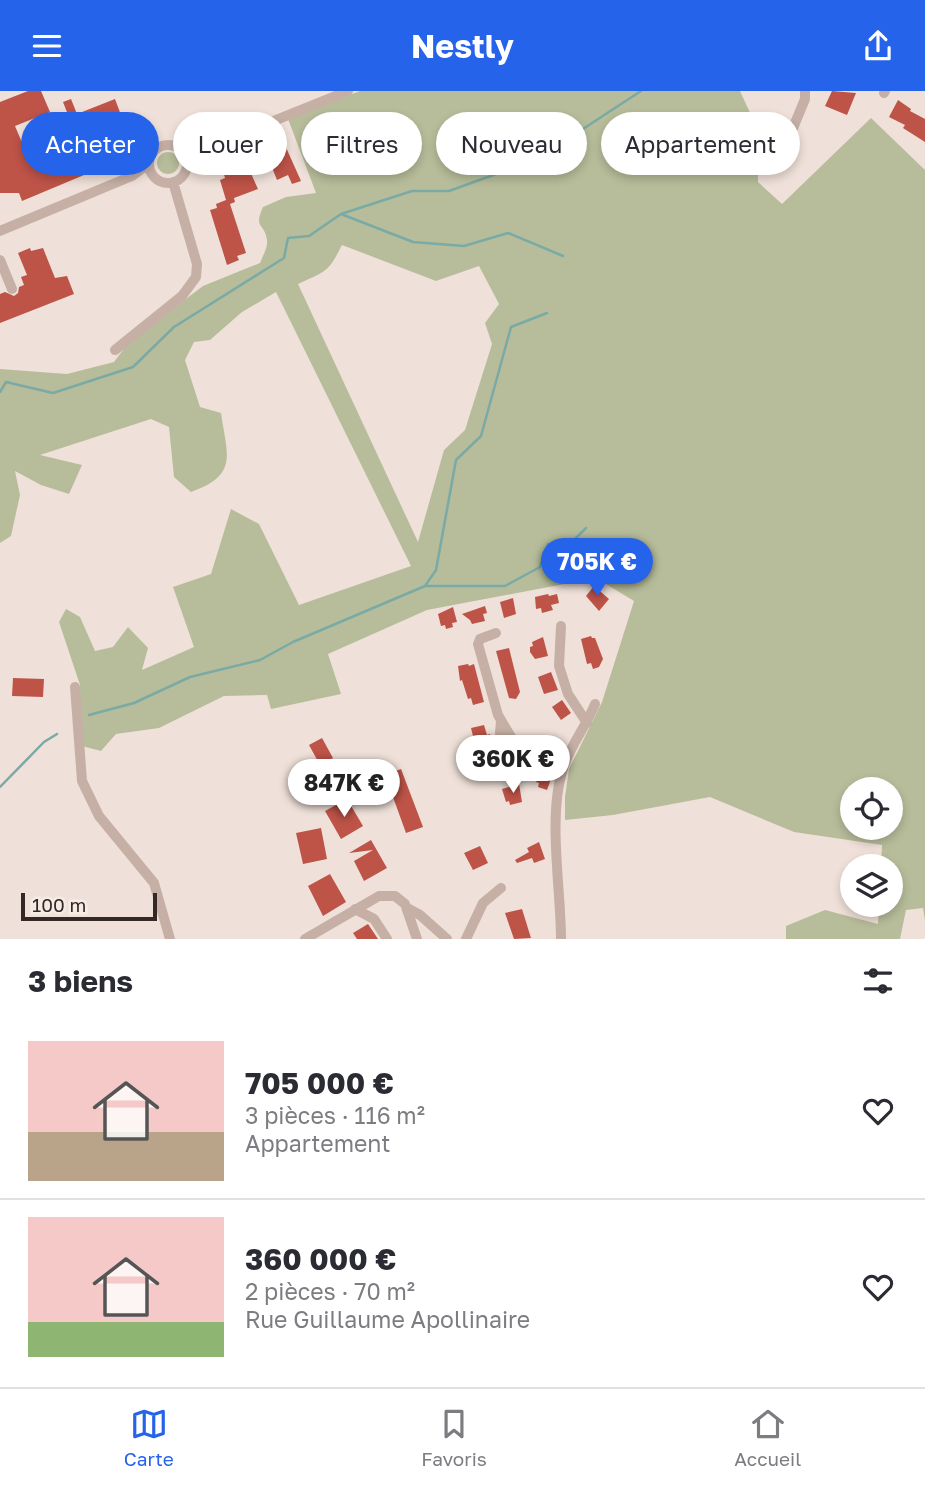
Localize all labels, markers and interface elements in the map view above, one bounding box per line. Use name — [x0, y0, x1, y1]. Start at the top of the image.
icon: menu — [28, 27, 66, 65]
text: Nestly — [411, 27, 514, 65]
icon: share — [859, 27, 897, 65]
chip: Acheter — [21, 112, 159, 175]
chip: Louer — [173, 112, 287, 175]
chip: Filtres — [301, 112, 422, 175]
chip: Nouveau — [436, 112, 587, 175]
chip: Appartement — [601, 112, 800, 175]
pin: 705K € — [540, 539, 654, 598]
text: 705K € — [557, 547, 637, 575]
pin: 360K € — [456, 735, 570, 795]
text: 360K € — [472, 744, 554, 772]
pin: 847K € — [287, 759, 401, 819]
text: 847K € — [304, 768, 384, 796]
map controls — [840, 777, 903, 917]
button: locate — [840, 777, 903, 840]
button: layers — [840, 854, 903, 917]
scale bar — [21, 890, 158, 922]
text: 100 m — [32, 893, 86, 916]
icon: filters — [859, 962, 897, 1000]
text: 3 biens — [28, 963, 133, 999]
text: 705 000 € — [245, 1065, 394, 1101]
icon: home — [84, 1069, 168, 1153]
icon: heart — [859, 1092, 897, 1130]
text: 3 pièces · 116 m² — [245, 1101, 425, 1129]
text: Appartement — [245, 1129, 390, 1157]
text: 360 000 € — [245, 1241, 397, 1277]
icon: home — [84, 1245, 168, 1329]
icon: heart — [859, 1268, 897, 1306]
text: 2 pièces · 70 m² — [245, 1277, 415, 1305]
text: Rue Guillaume Apollinaire — [245, 1305, 530, 1333]
tab: Carte — [124, 1405, 174, 1470]
tab: Favoris — [421, 1405, 487, 1470]
tab: Accueil — [734, 1405, 801, 1470]

